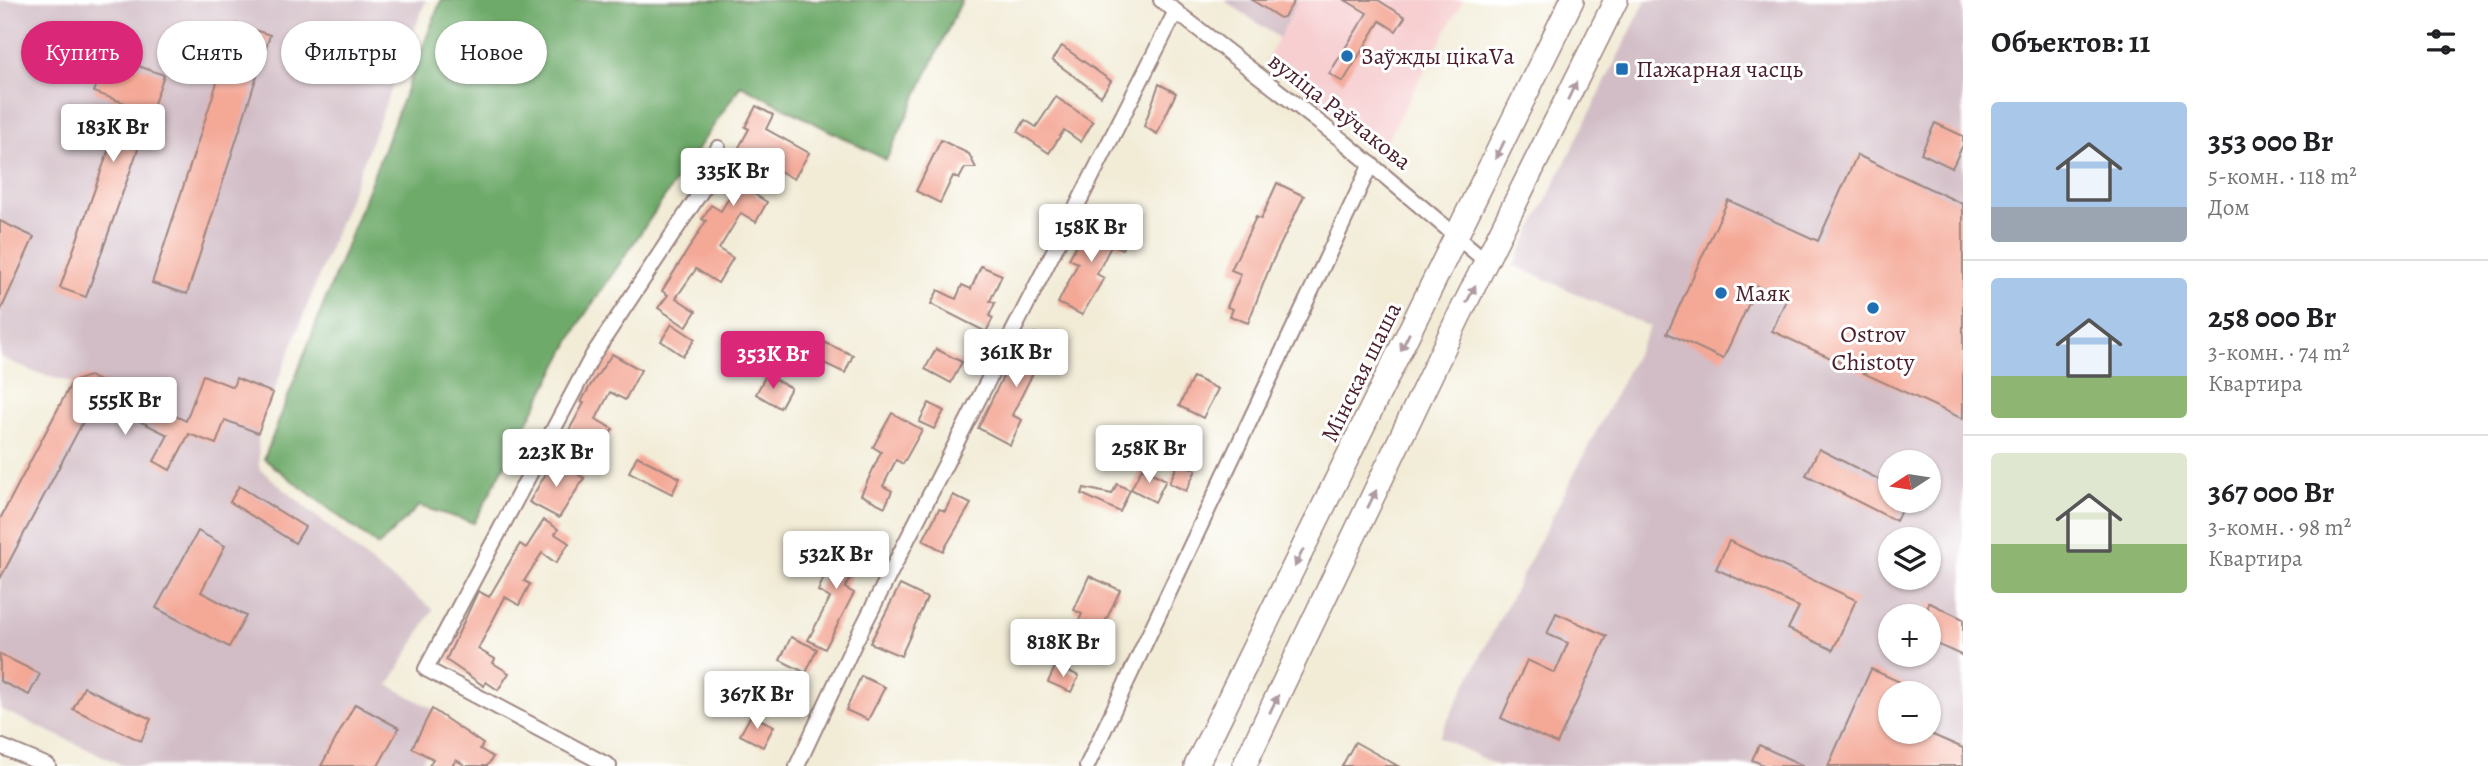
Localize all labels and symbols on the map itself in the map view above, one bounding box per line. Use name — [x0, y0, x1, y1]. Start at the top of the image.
place label: Заўжды цікаVа — [1361, 40, 1515, 72]
street label: вуліца Раўчакова — [1262, 45, 1418, 177]
marker: Заўжды цікаVа — [1339, 48, 1355, 64]
place label: Пажарная часць — [1636, 53, 1804, 85]
marker: Пажарная часць — [1614, 61, 1630, 77]
one-way arrow — [1566, 81, 1578, 101]
pin: 183K Br — [48, 104, 178, 164]
one-way arrow — [1494, 140, 1505, 160]
pin: 335K Br — [668, 148, 798, 208]
pin: 158K Br — [1026, 204, 1156, 264]
place label: Маяк — [1735, 277, 1790, 309]
one-way arrow — [1465, 284, 1476, 304]
marker: Маяк — [1713, 285, 1729, 301]
street label: Мінская шаша — [1313, 297, 1409, 447]
marker: Ostrov Chistoty — [1865, 300, 1881, 316]
place label: Ostrov Chistoty — [1832, 318, 1915, 378]
pin: 361K Br — [951, 330, 1081, 389]
pin: 353K Br — [708, 332, 838, 391]
one-way arrow — [1400, 332, 1411, 352]
pin: 555K Br — [60, 378, 190, 437]
pin: 258K Br — [1084, 426, 1214, 485]
pin: 223K Br — [491, 430, 621, 489]
north arrow — [1878, 450, 1941, 513]
one-way arrow — [1366, 489, 1378, 509]
pin: 532K Br — [771, 532, 901, 591]
one-way arrow — [1293, 548, 1305, 568]
pin: 818K Br — [998, 620, 1128, 679]
pin: 367K Br — [692, 672, 822, 731]
one-way arrow — [1268, 694, 1279, 714]

